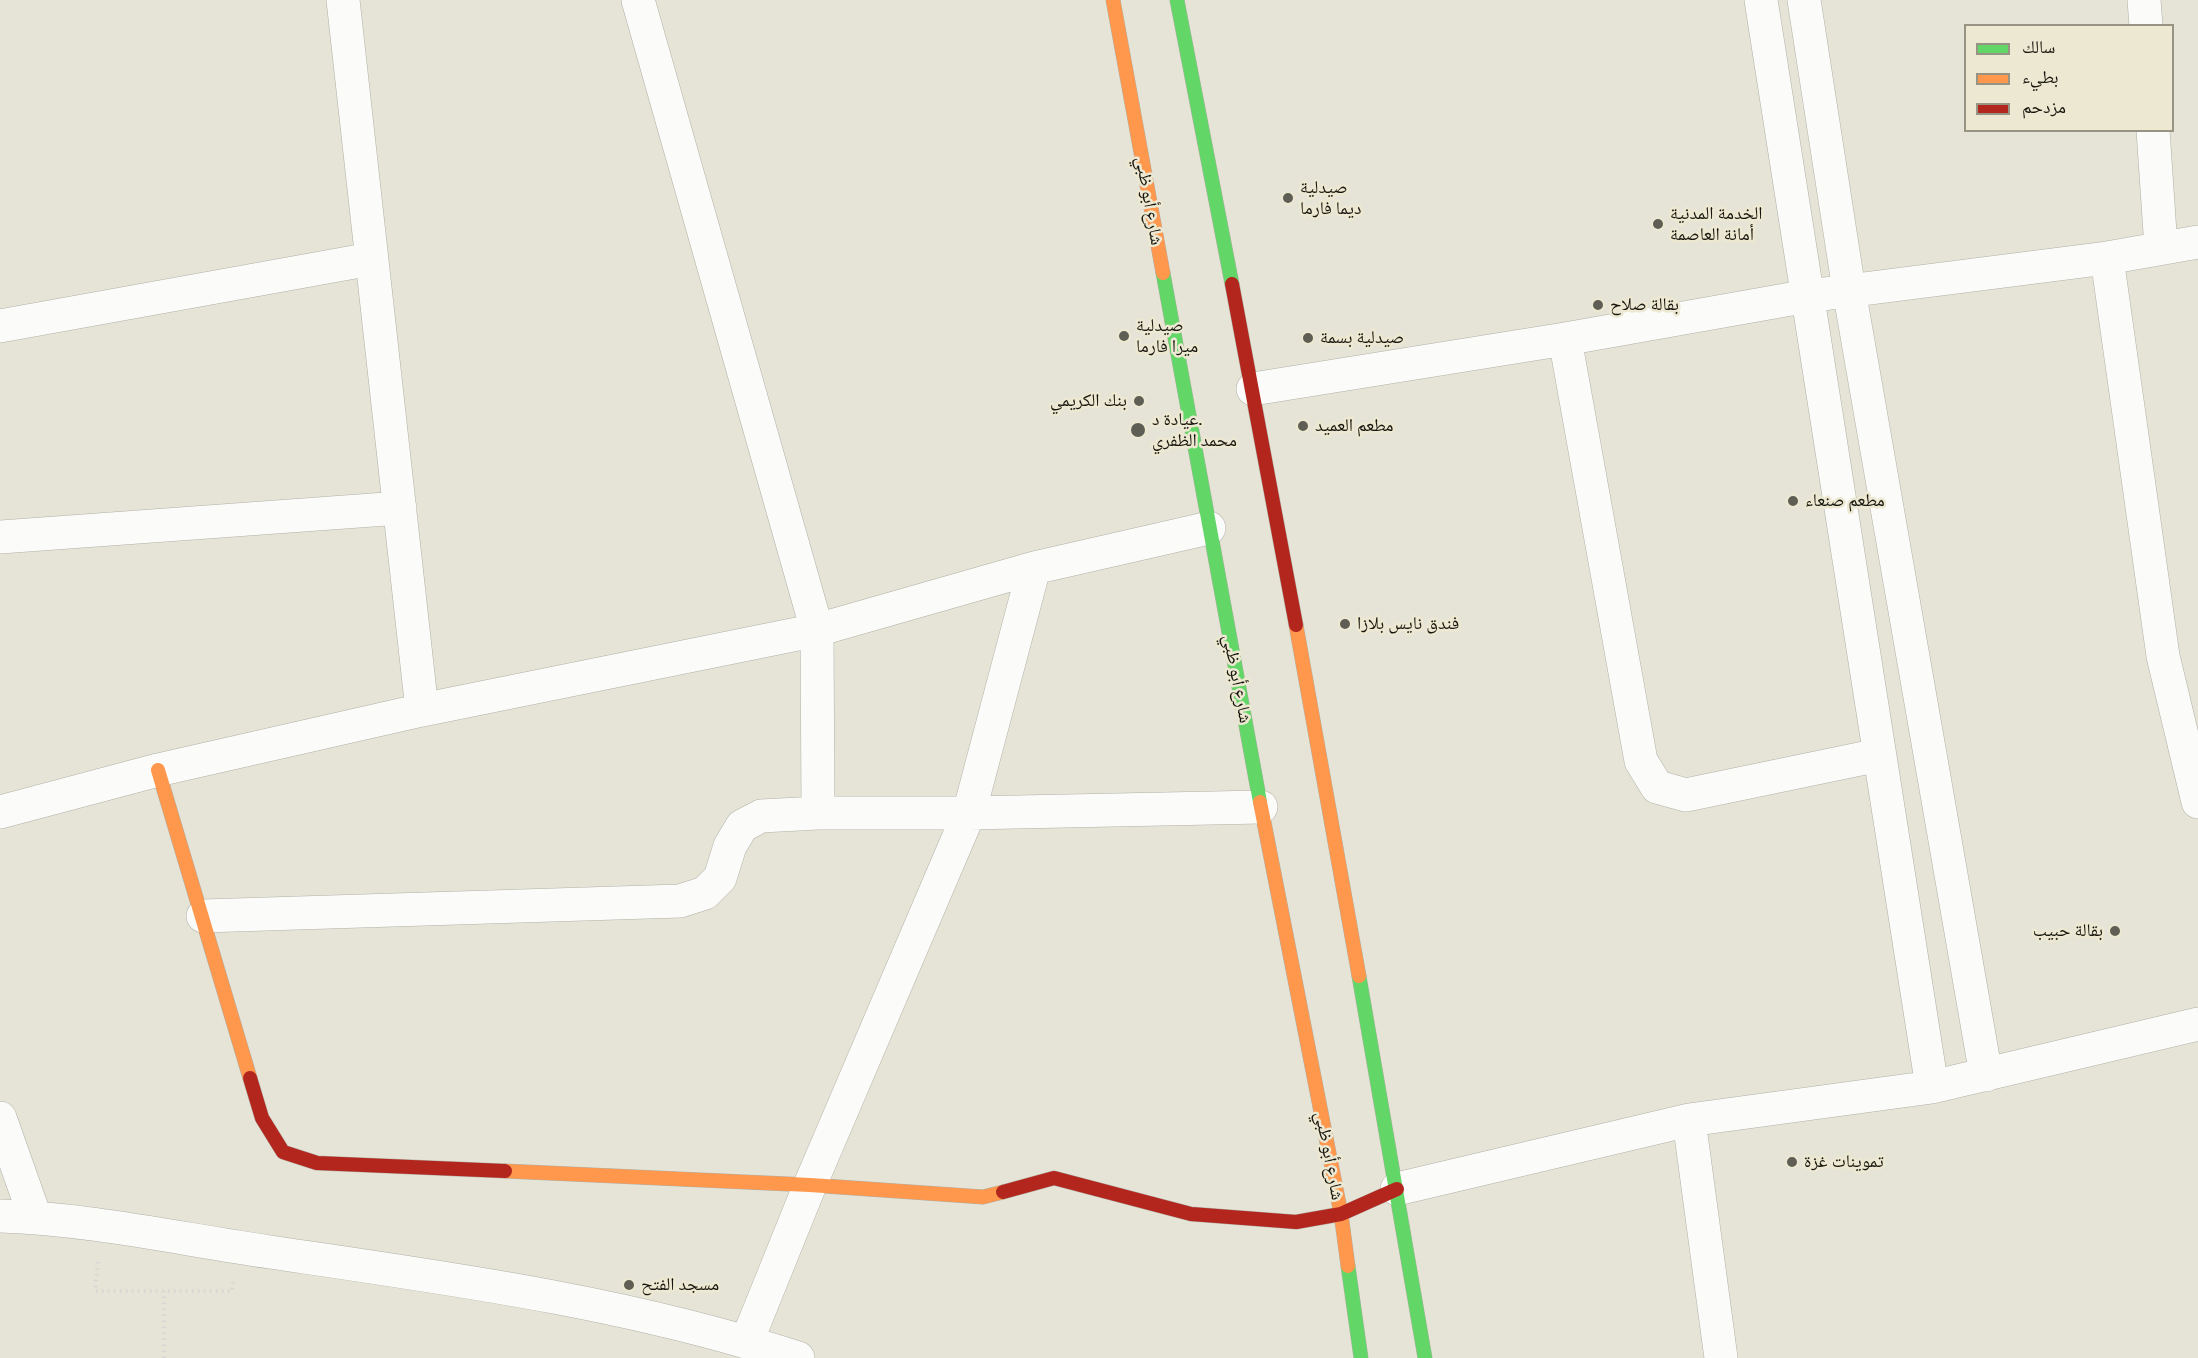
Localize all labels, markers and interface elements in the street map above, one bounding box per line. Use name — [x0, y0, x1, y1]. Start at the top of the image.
legend — [1964, 24, 2174, 132]
text: سالك — [2022, 36, 2055, 58]
text: بطيء — [2022, 66, 2059, 88]
text: مزدحم — [2022, 96, 2066, 118]
street label: شارع أبو ظبي — [1131, 155, 1167, 247]
place label: صيدلية ديما فارما — [1300, 177, 1361, 219]
marker: صيدلية ديما فارما — [1281, 191, 1295, 205]
place label: الخدمة المدنية أمانة العاصمة — [1670, 203, 1763, 246]
marker: الخدمة المدنية أمانة العاصمة — [1651, 217, 1665, 231]
place label: بقالة صلاح — [1610, 294, 1679, 316]
marker: بقالة صلاح — [1591, 298, 1605, 312]
place label: صيدلية ميرا فارما — [1136, 315, 1198, 358]
place label: صيدلية بسمة — [1320, 327, 1404, 349]
marker: صيدلية ميرا فارما — [1117, 329, 1131, 343]
marker: صيدلية بسمة — [1301, 331, 1315, 345]
place label: بنك الكريمي — [1050, 390, 1127, 412]
marker: بنك الكريمي — [1132, 394, 1146, 408]
place label: عيادة د. محمد الظفري — [1152, 409, 1237, 452]
place label: مطعم العميد — [1315, 415, 1394, 437]
marker: مطعم العميد — [1296, 419, 1310, 433]
marker: عيادة د. محمد الظفري — [1129, 421, 1147, 439]
place label: مطعم صنعاء — [1805, 490, 1885, 512]
marker: مطعم صنعاء — [1786, 494, 1800, 508]
place label: فندق نايس بلازا — [1357, 613, 1459, 635]
marker: فندق نايس بلازا — [1338, 617, 1352, 631]
street label: شارع أبو ظبي — [1218, 633, 1256, 725]
place label: بقالة حبيب — [2033, 920, 2103, 942]
marker: بقالة حبيب — [2108, 924, 2122, 938]
street label: شارع أبو ظبي — [1310, 1110, 1348, 1202]
place label: تموينات غزة — [1804, 1151, 1884, 1173]
marker: تموينات غزة — [1785, 1155, 1799, 1169]
place label: مسجد الفتح — [641, 1274, 719, 1296]
marker: مسجد الفتح — [622, 1278, 636, 1292]

